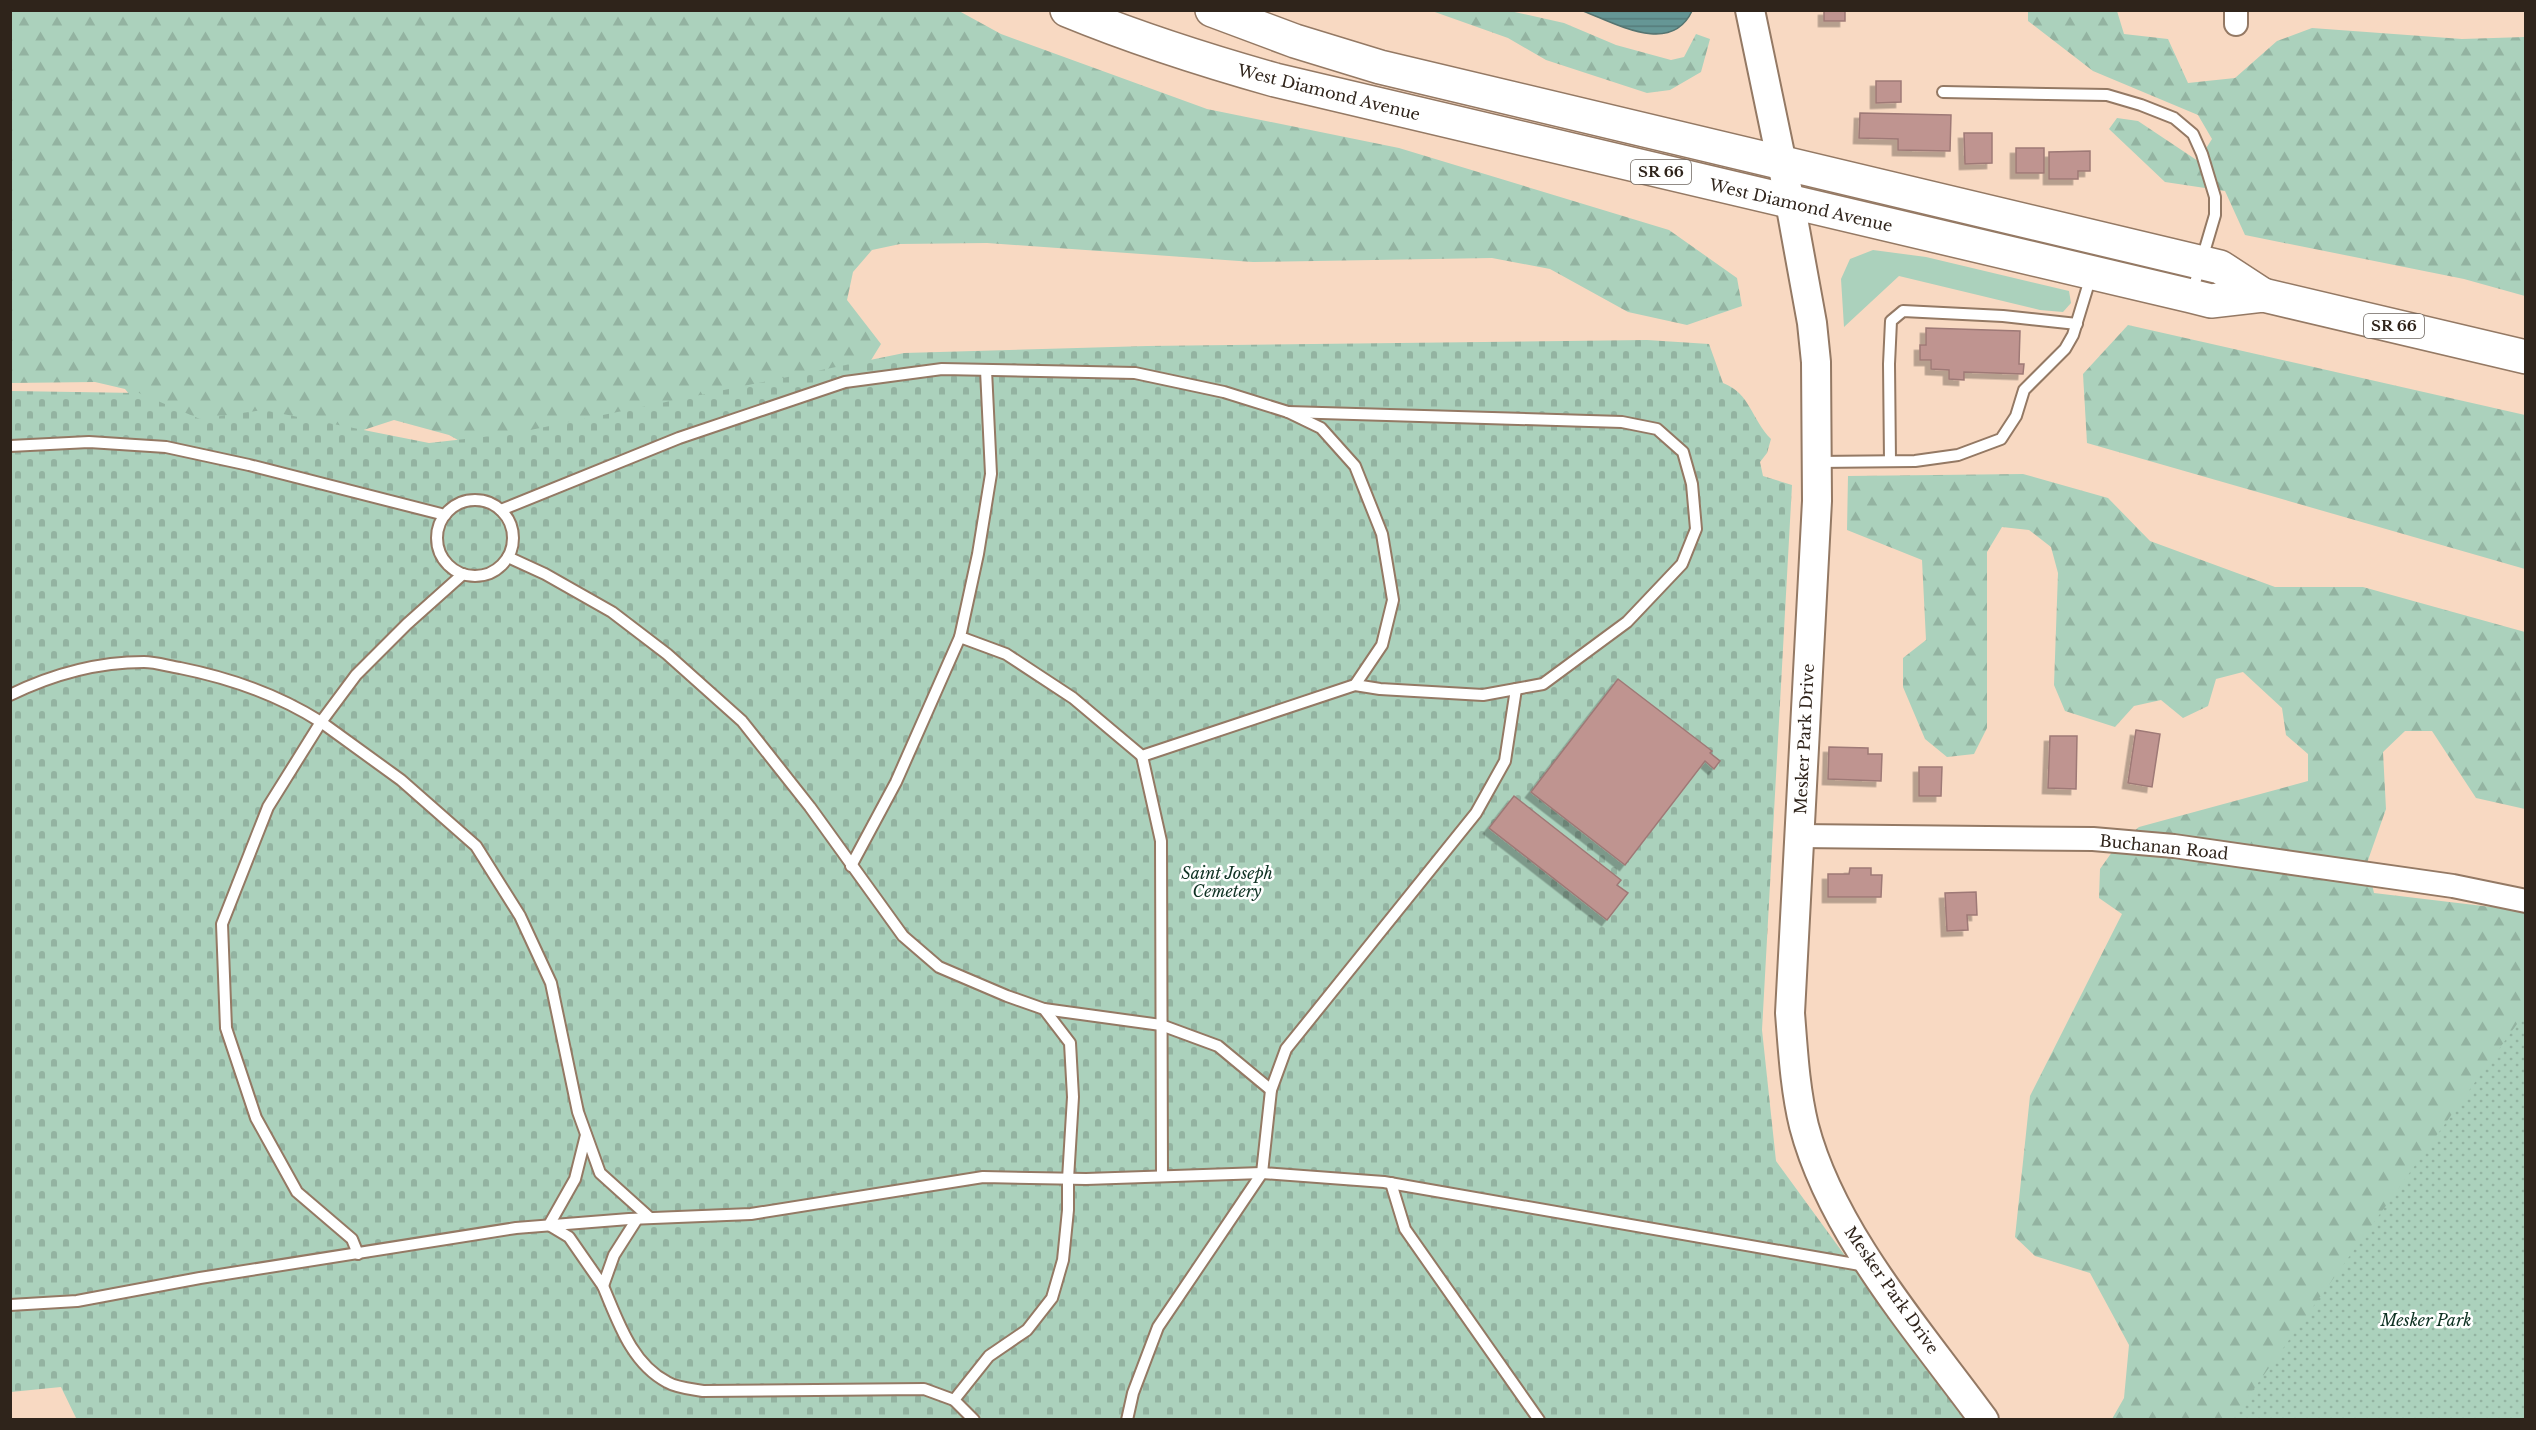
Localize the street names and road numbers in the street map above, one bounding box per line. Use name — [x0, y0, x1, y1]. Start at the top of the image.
street label: West Diamond Avenue — [1235, 59, 1422, 124]
road number: SR 66 — [1631, 160, 1691, 184]
street label: West Diamond Avenue — [1706, 174, 1895, 236]
road number: SR 66 — [2364, 314, 2424, 338]
street label: Mesker Park Drive — [1790, 663, 1818, 815]
street label: Buchanan Road — [2099, 830, 2230, 864]
street label: Mesker Park Drive — [1841, 1222, 1943, 1358]

